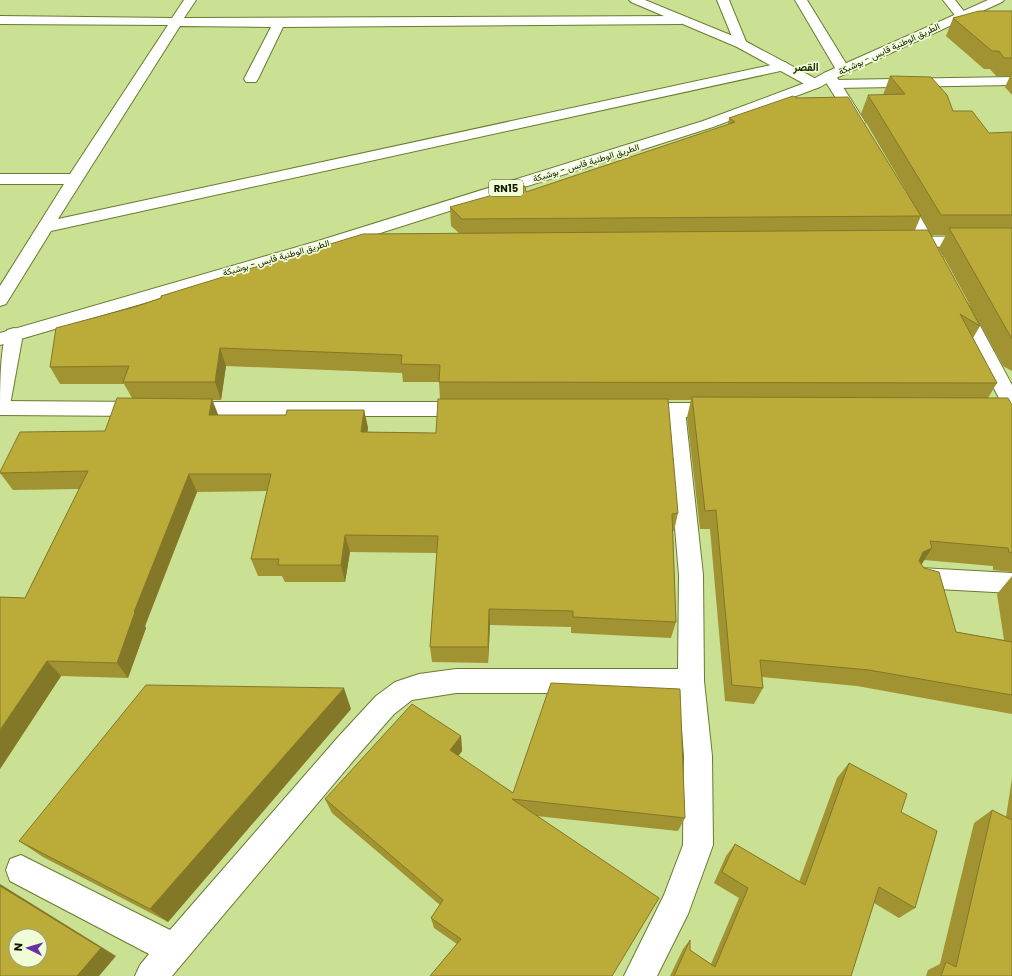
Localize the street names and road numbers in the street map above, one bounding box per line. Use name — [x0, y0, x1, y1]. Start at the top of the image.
street label: الطريق الوطنية قابس - بوشبكة — [836, 20, 942, 78]
street label: الطريق الوطنية قابس - بوشبكة — [531, 141, 641, 185]
road number: RN15 — [489, 180, 523, 196]
street label: الطريق الوطنية قابس - بوشبكة — [221, 237, 331, 279]

